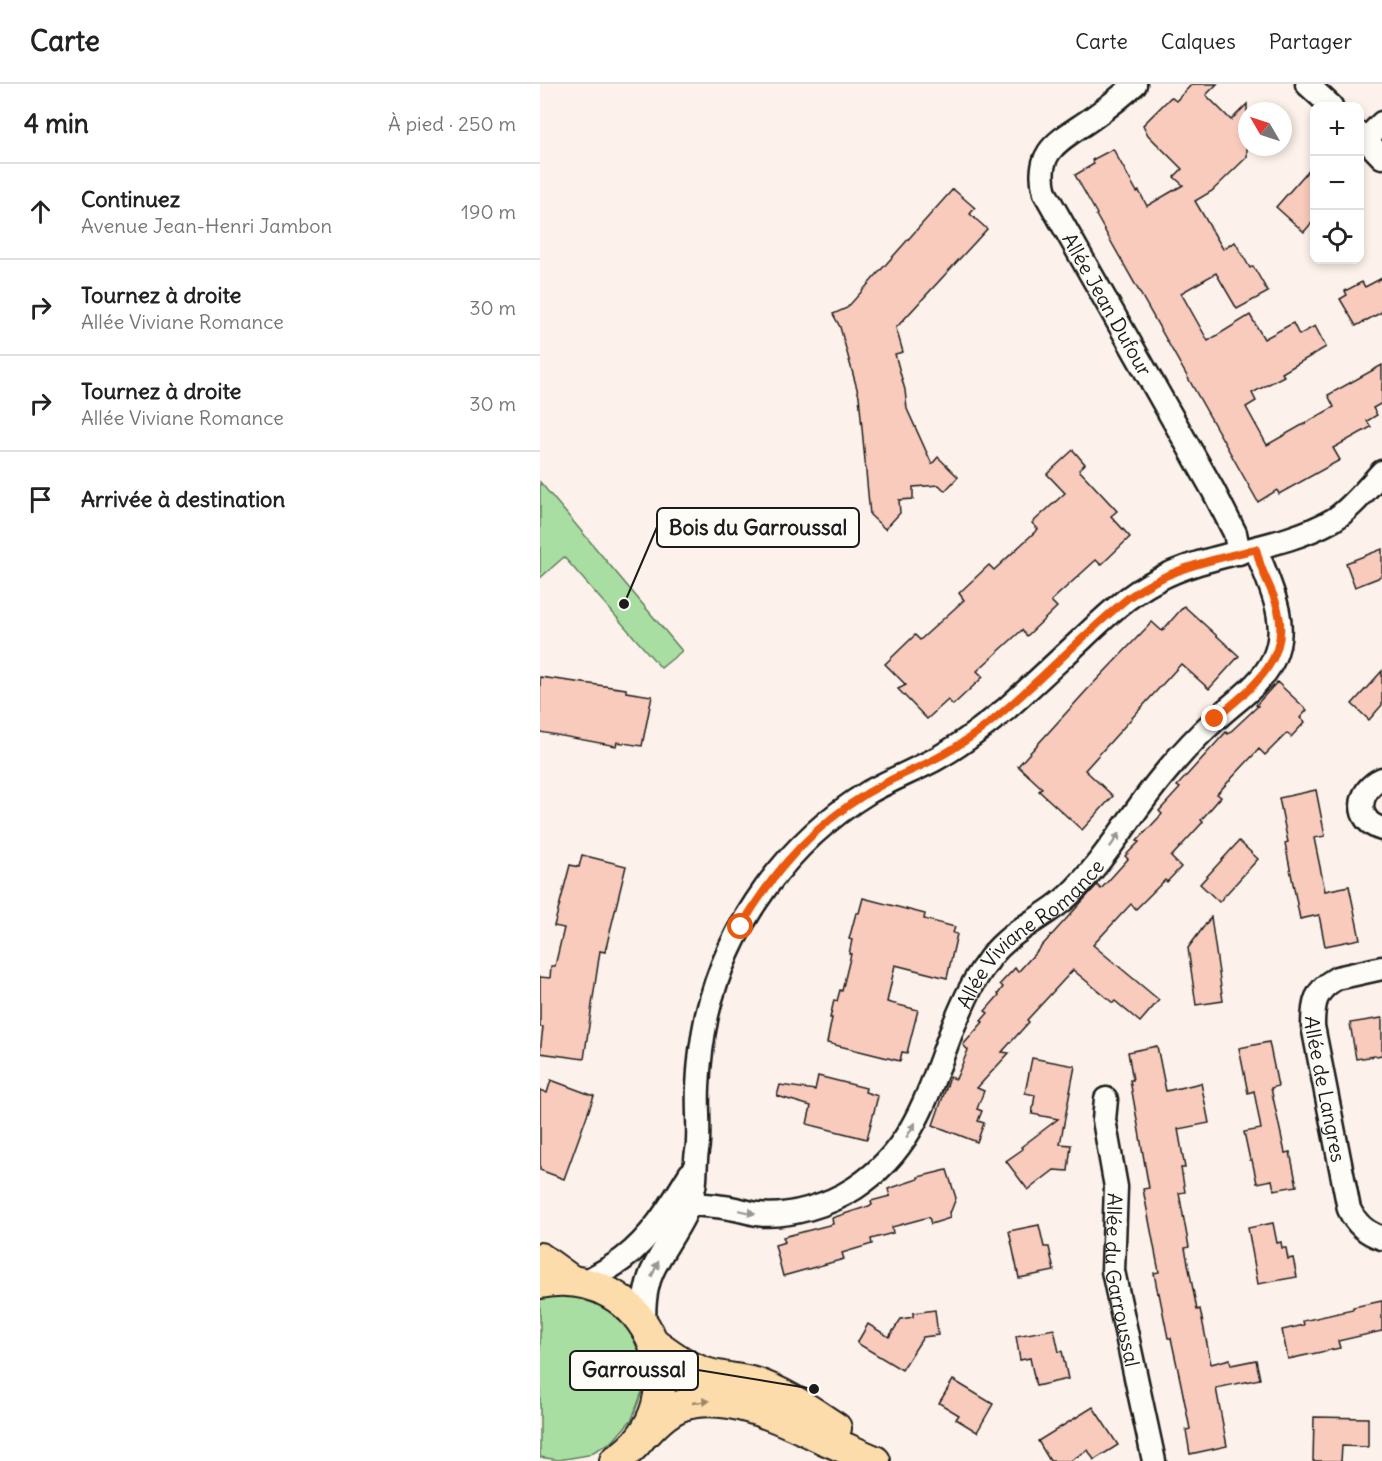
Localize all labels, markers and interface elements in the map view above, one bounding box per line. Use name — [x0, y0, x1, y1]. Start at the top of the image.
text: Carte — [30, 23, 100, 59]
text: Carte — [1075, 28, 1128, 55]
text: Calques — [1161, 28, 1236, 55]
text: Partager — [1269, 28, 1352, 55]
north arrow — [1238, 102, 1292, 156]
map controls — [1310, 102, 1364, 264]
button: + — [1310, 102, 1364, 156]
text: 4 min — [24, 107, 89, 140]
text: À pied · 250 m — [388, 111, 516, 136]
button: − — [1310, 156, 1364, 210]
text: Continuez — [81, 185, 180, 213]
icon: ahead — [24, 195, 57, 228]
text: 190 m — [461, 199, 516, 224]
button: locate — [1310, 210, 1364, 264]
text: Avenue Jean-Henri Jambon — [81, 213, 332, 238]
street label: Allée Jean Dufour — [1058, 228, 1158, 380]
text: Tournez à droite — [81, 281, 241, 309]
icon: right — [24, 291, 57, 324]
text: 30 m — [469, 295, 516, 320]
text: Allée Viviane Romance — [81, 309, 284, 334]
text: Tournez à droite — [81, 377, 241, 405]
icon: right — [24, 387, 57, 420]
text: 30 m — [469, 391, 516, 416]
text: Allée Viviane Romance — [81, 405, 284, 430]
icon: arrive — [24, 483, 57, 516]
text: Arrivée à destination — [81, 485, 285, 513]
callout: Bois du Garroussal — [657, 508, 859, 547]
text: Bois du Garroussal — [669, 514, 847, 541]
route end — [1201, 705, 1227, 731]
one-way arrow — [1109, 832, 1121, 848]
street label: Allée Viviane Romance — [950, 854, 1109, 1012]
route start — [727, 913, 753, 939]
street label: Allée de Langres — [1300, 1016, 1352, 1164]
one-way arrow — [906, 1121, 916, 1138]
street label: Allée du Garroussal — [1100, 1193, 1146, 1369]
one-way arrow — [738, 1208, 757, 1217]
one-way arrow — [650, 1261, 659, 1278]
callout: Garroussal — [570, 1351, 698, 1390]
text: Garroussal — [582, 1356, 686, 1383]
one-way arrow — [692, 1397, 711, 1407]

